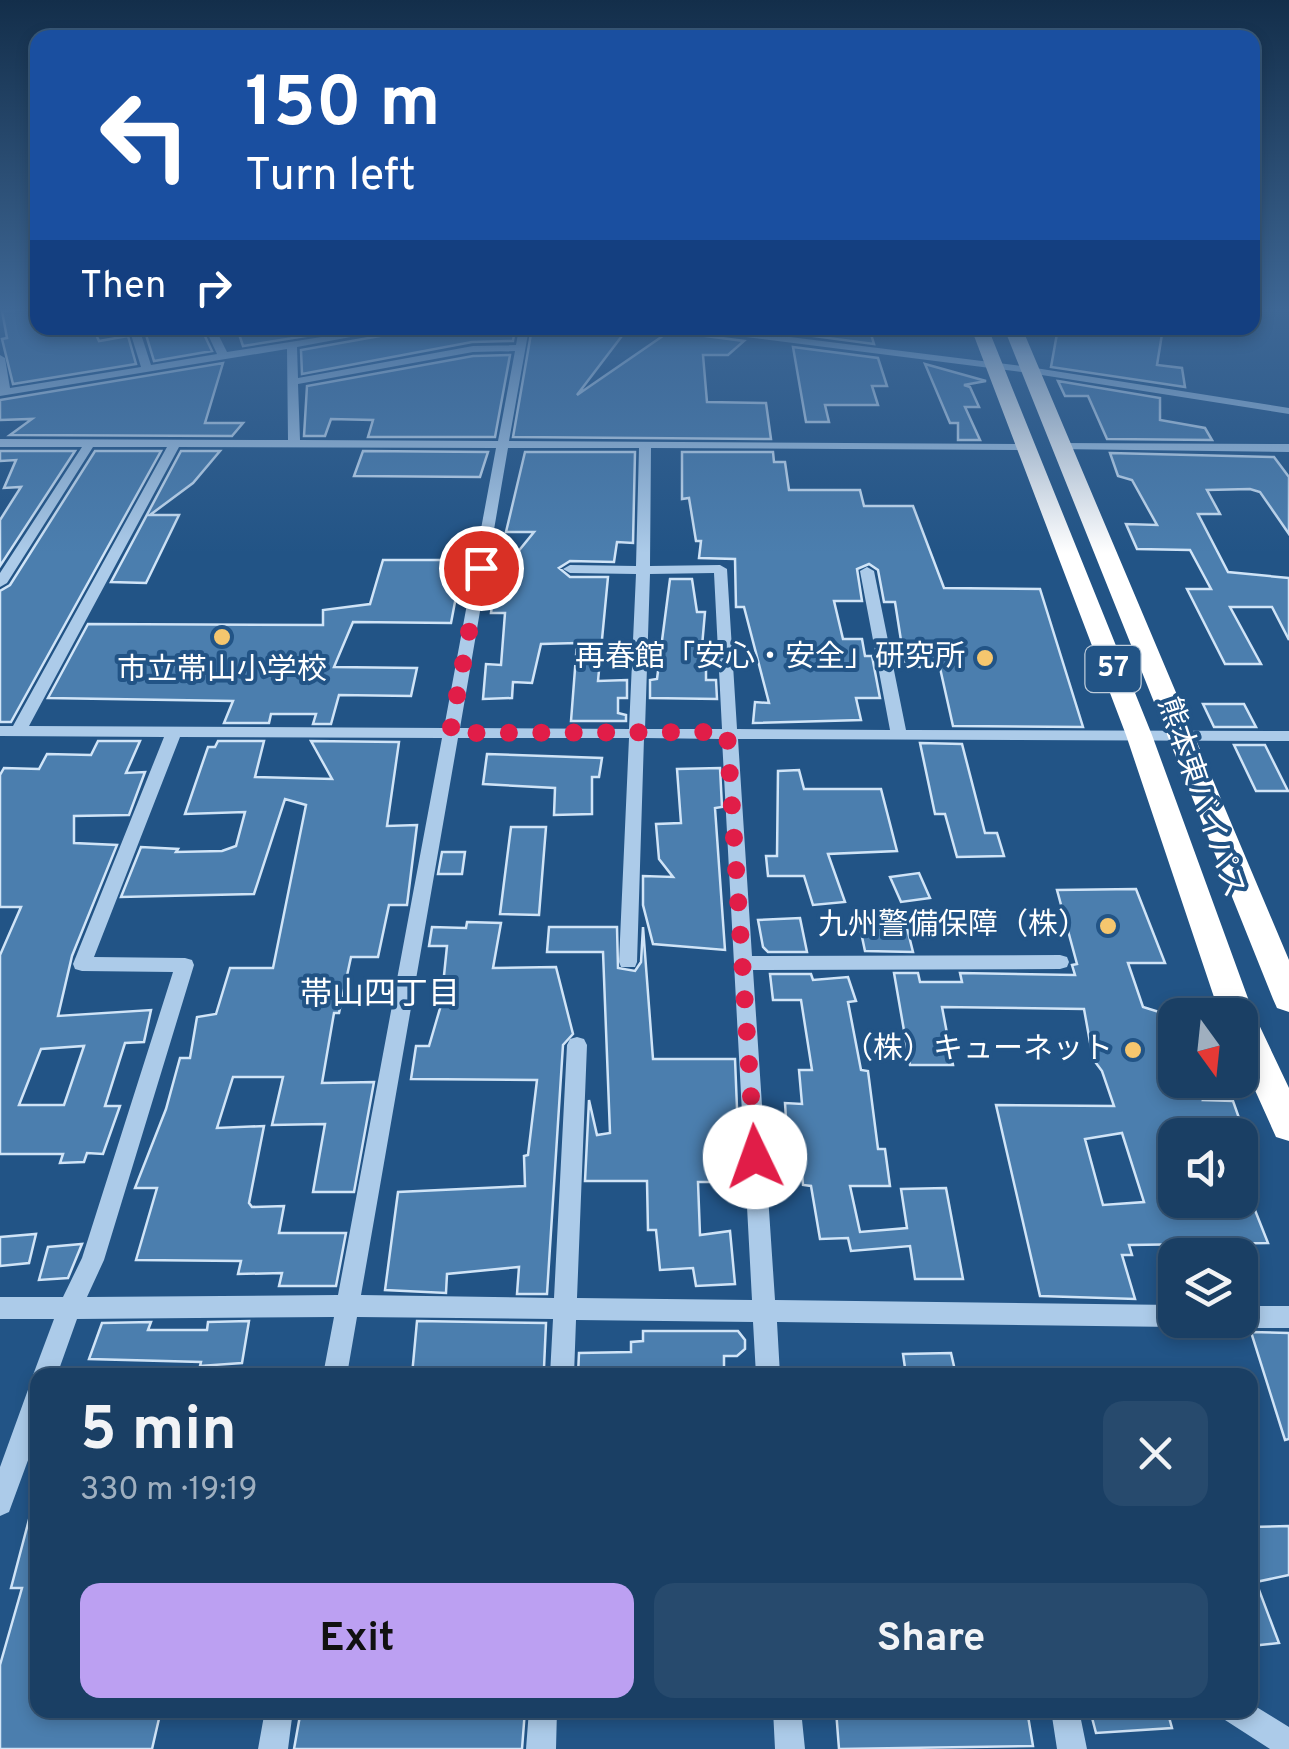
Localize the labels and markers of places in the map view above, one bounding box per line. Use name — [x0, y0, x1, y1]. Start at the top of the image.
pin — [439, 526, 524, 611]
marker: 市立帯山小学校 — [211, 626, 233, 648]
place label: 再春館「安心・安全」研究所 — [575, 640, 965, 677]
marker: 再春館「安心・安全」研究所 — [974, 647, 996, 669]
place label: 市立帯山小学校 — [117, 653, 327, 690]
place label: 九州警備保障（株） — [818, 908, 1088, 945]
marker: 九州警備保障（株） — [1097, 915, 1119, 937]
place label: （株）キューネット — [843, 1032, 1113, 1069]
marker: （株）キューネット — [1122, 1039, 1144, 1061]

